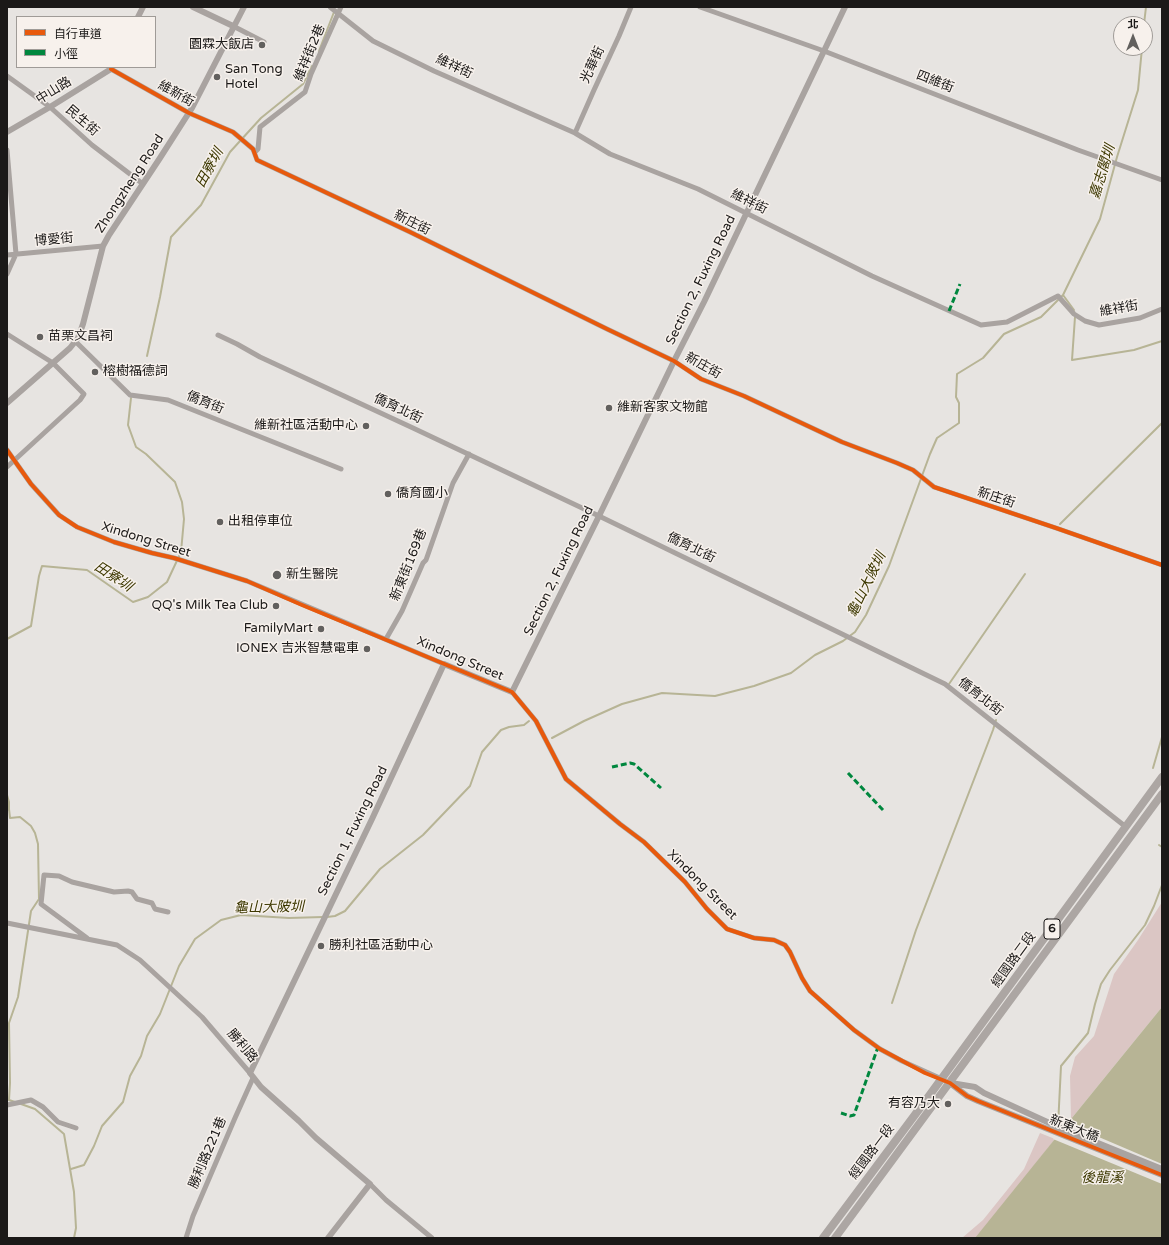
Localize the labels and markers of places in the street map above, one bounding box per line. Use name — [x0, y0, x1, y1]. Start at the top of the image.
place label: 園霖大飯店 — [189, 37, 254, 53]
marker: 園霖大飯店 — [257, 40, 267, 50]
place label: San Tong Hotel — [225, 62, 283, 93]
marker: San Tong Hotel — [212, 72, 222, 82]
place label: 苗栗文昌祠 — [48, 329, 113, 345]
marker: 苗栗文昌祠 — [35, 332, 45, 342]
place label: 榕樹福德詞 — [103, 364, 168, 380]
marker: 榕樹福德詞 — [90, 367, 100, 377]
place label: 維新客家文物館 — [617, 400, 708, 416]
marker: 維新客家文物館 — [604, 403, 614, 413]
place label: 維新社區活動中心 — [254, 418, 358, 434]
marker: 維新社區活動中心 — [361, 421, 371, 431]
place label: 僑育國小 — [396, 486, 448, 502]
marker: 僑育國小 — [383, 489, 393, 499]
place label: 出租停車位 — [228, 514, 293, 530]
marker: 出租停車位 — [215, 517, 225, 527]
place label: 新生醫院 — [286, 567, 338, 583]
marker: 新生醫院 — [271, 569, 283, 581]
place label: QQ's Milk Tea Club — [151, 598, 268, 614]
marker: QQ's Milk Tea Club — [271, 601, 281, 611]
place label: FamilyMart — [244, 621, 313, 637]
marker: FamilyMart — [316, 624, 326, 634]
place label: IONEX 吉米智慧電車 — [236, 641, 359, 657]
marker: IONEX 吉米智慧電車 — [362, 644, 372, 654]
place label: 勝利社區活動中心 — [329, 938, 433, 954]
marker: 勝利社區活動中心 — [316, 941, 326, 951]
place label: 有容乃大 — [888, 1096, 940, 1112]
marker: 有容乃大 — [943, 1099, 953, 1109]

